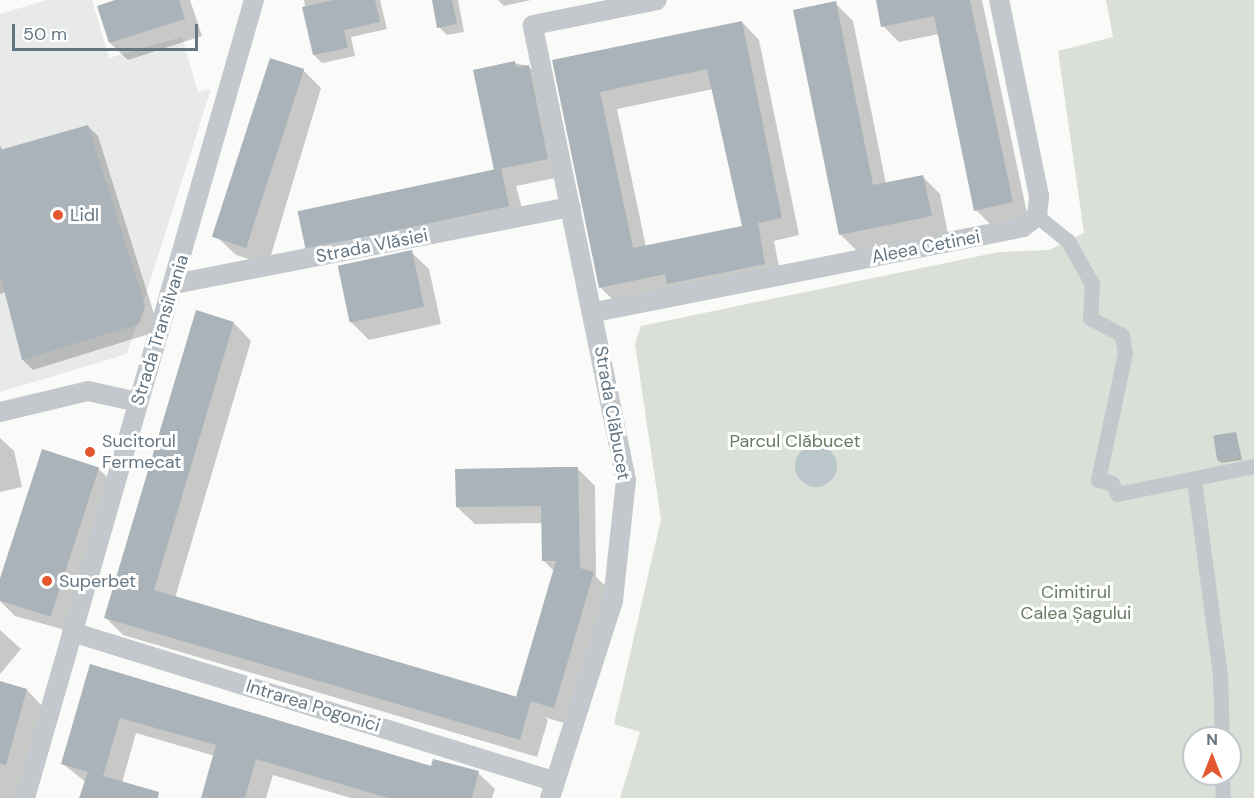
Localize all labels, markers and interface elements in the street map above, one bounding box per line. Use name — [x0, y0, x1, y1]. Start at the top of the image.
scale bar — [15, 12, 201, 50]
text: 50 m — [23, 22, 67, 46]
place label: Lidl — [70, 204, 99, 226]
marker: Lidl — [51, 208, 65, 222]
street label: Strada Vlăsiei — [314, 225, 430, 267]
street label: Aleea Cetinei — [870, 226, 982, 268]
street label: Strada Transilvania — [127, 252, 193, 408]
street label: Strada Clăbucet — [590, 344, 634, 482]
park label: Parcul Clăbucet — [729, 430, 861, 452]
place label: Sucitorul Fermecat — [102, 431, 181, 474]
marker: Sucitorul Fermecat — [83, 445, 97, 459]
place label: Superbet — [59, 570, 136, 592]
marker: Superbet — [40, 574, 54, 588]
park label: Cimitirul Calea Șagului — [1021, 582, 1131, 624]
street label: Intrarea Pogonici — [243, 675, 383, 737]
north arrow — [1182, 726, 1242, 786]
text: N — [1206, 729, 1218, 750]

